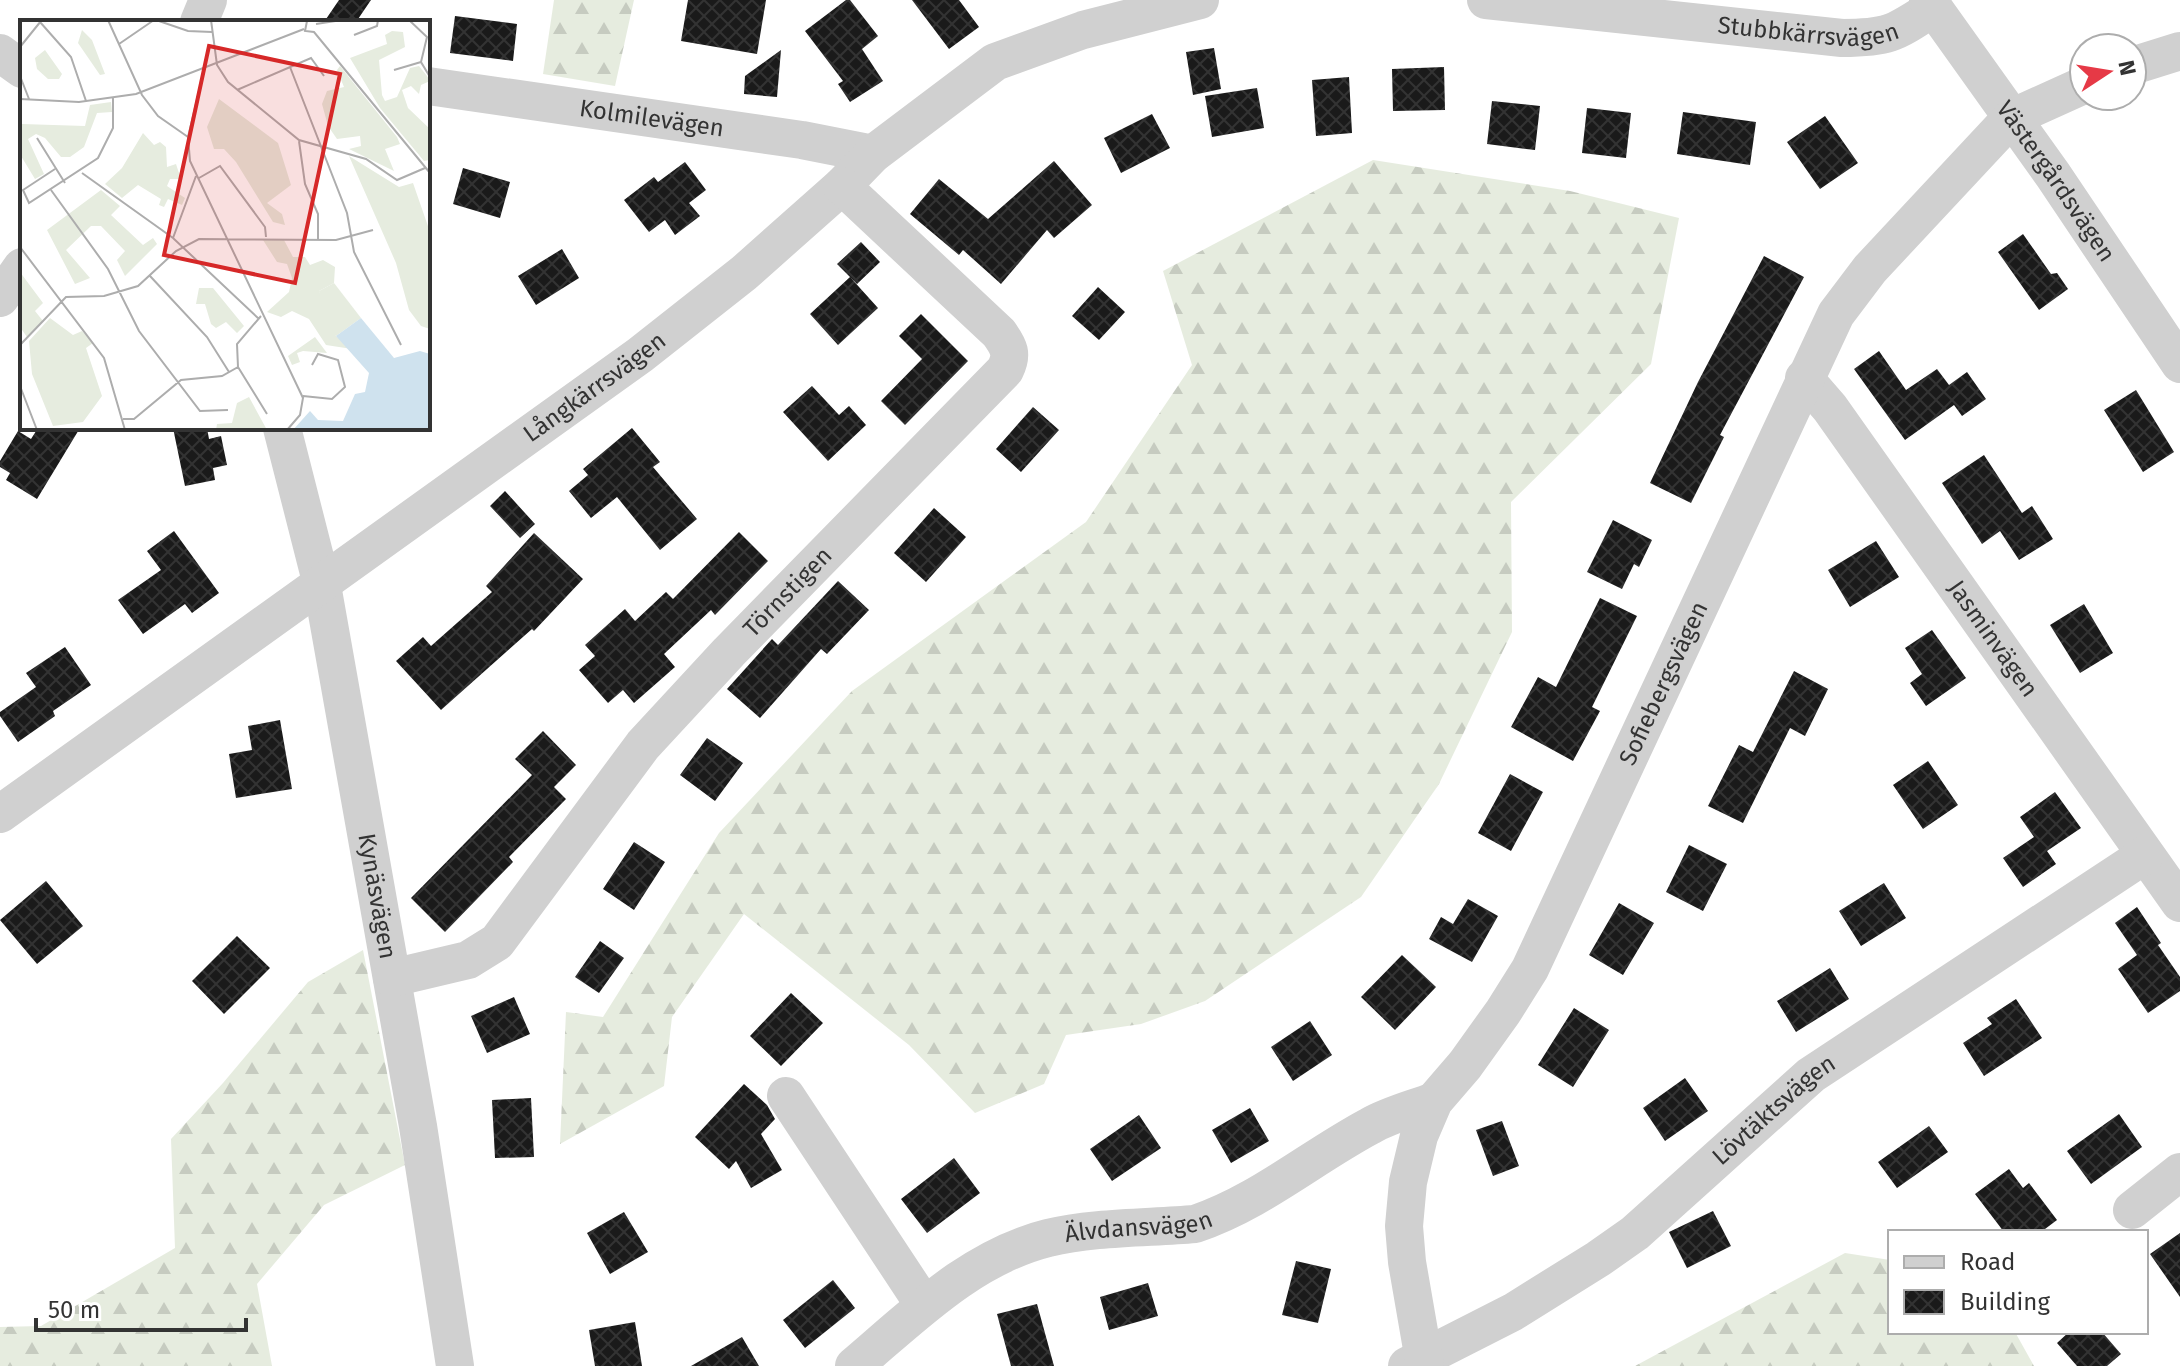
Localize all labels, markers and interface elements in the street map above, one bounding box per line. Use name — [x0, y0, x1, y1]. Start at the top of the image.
street label: Stubbkärrsvägen — [1716, 11, 1903, 52]
inset map — [20, 20, 430, 430]
north arrow — [2068, 32, 2148, 112]
text: N — [2112, 58, 2142, 78]
street label: Kolmilevägen — [578, 94, 726, 143]
street label: Västergårdsvägen — [1991, 96, 2121, 267]
street label: Långkärrsvägen — [518, 326, 671, 448]
street label: Törnstigen — [738, 541, 838, 643]
street label: Jasminvägen — [1942, 575, 2044, 702]
street label: Sofiebergsvägen — [1613, 597, 1714, 769]
street label: Kynäsvägen — [352, 831, 402, 961]
street label: Lövtäktsvägen — [1707, 1049, 1841, 1171]
street label: Älvdansvägen — [1063, 1205, 1216, 1248]
legend — [1888, 1230, 2148, 1334]
text: Road — [1960, 1248, 2015, 1276]
scale bar — [36, 1282, 246, 1332]
text: Building — [1960, 1288, 2050, 1316]
text: 50 m — [48, 1296, 100, 1324]

